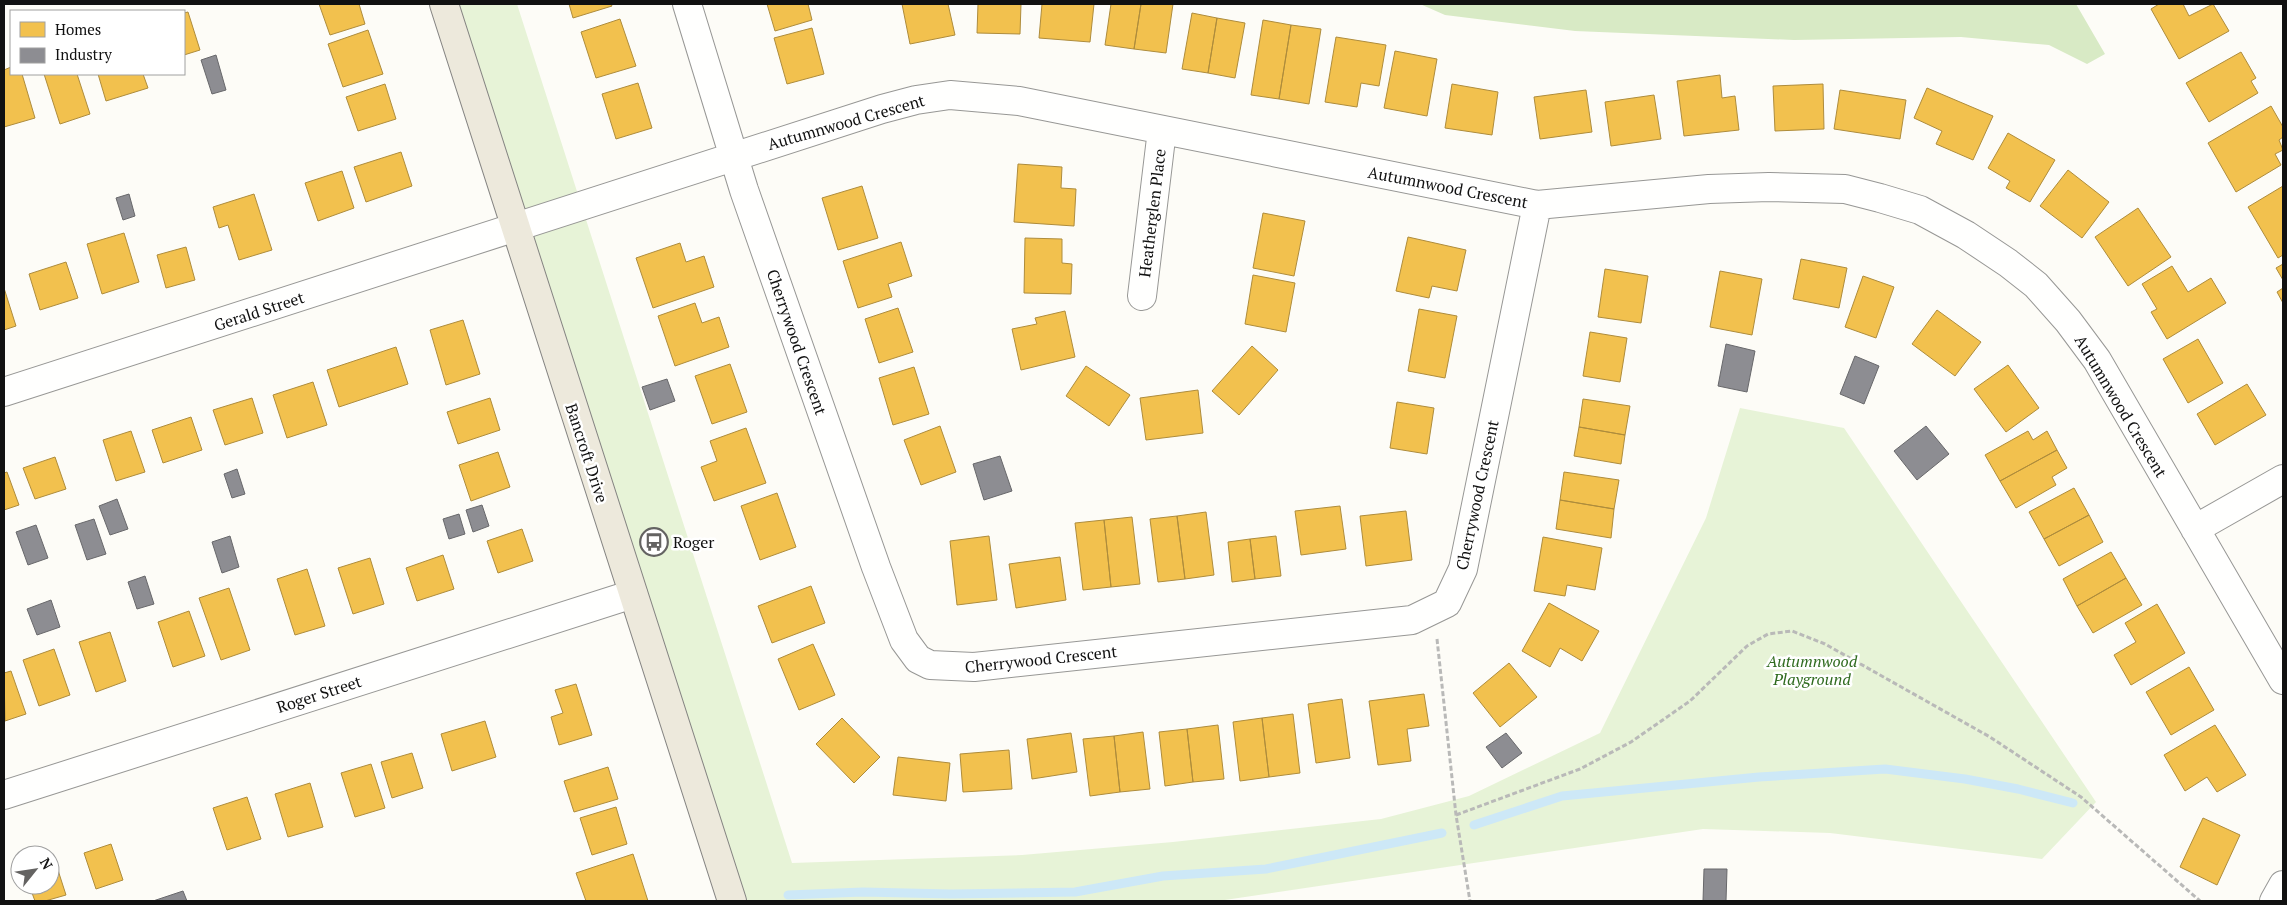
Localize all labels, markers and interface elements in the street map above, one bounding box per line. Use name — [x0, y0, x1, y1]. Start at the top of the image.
legend — [10, 10, 185, 75]
text: Homes — [55, 19, 101, 39]
text: Industry — [55, 44, 112, 64]
street label: Autumnwood Crescent — [765, 89, 927, 155]
street label: Heatherglen Place — [1133, 147, 1171, 279]
street label: Autumnwood Crescent — [1366, 161, 1530, 213]
street label: Cherrywood Crescent — [762, 266, 832, 418]
street label: Gerald Street — [211, 286, 307, 336]
street label: Autumnwood Crescent — [2070, 331, 2172, 481]
street label: Bancroft Drive — [561, 401, 613, 505]
street label: Cherrywood Crescent — [1450, 418, 1504, 572]
bus stop icon: Roger — [639, 527, 669, 557]
place label: Roger — [673, 531, 715, 553]
street label: Cherrywood Crescent — [964, 640, 1118, 678]
park label: Autumnwood Playground — [1766, 650, 1858, 690]
street label: Roger Street — [274, 670, 364, 718]
north arrow — [10, 845, 60, 895]
text: N — [36, 854, 58, 873]

